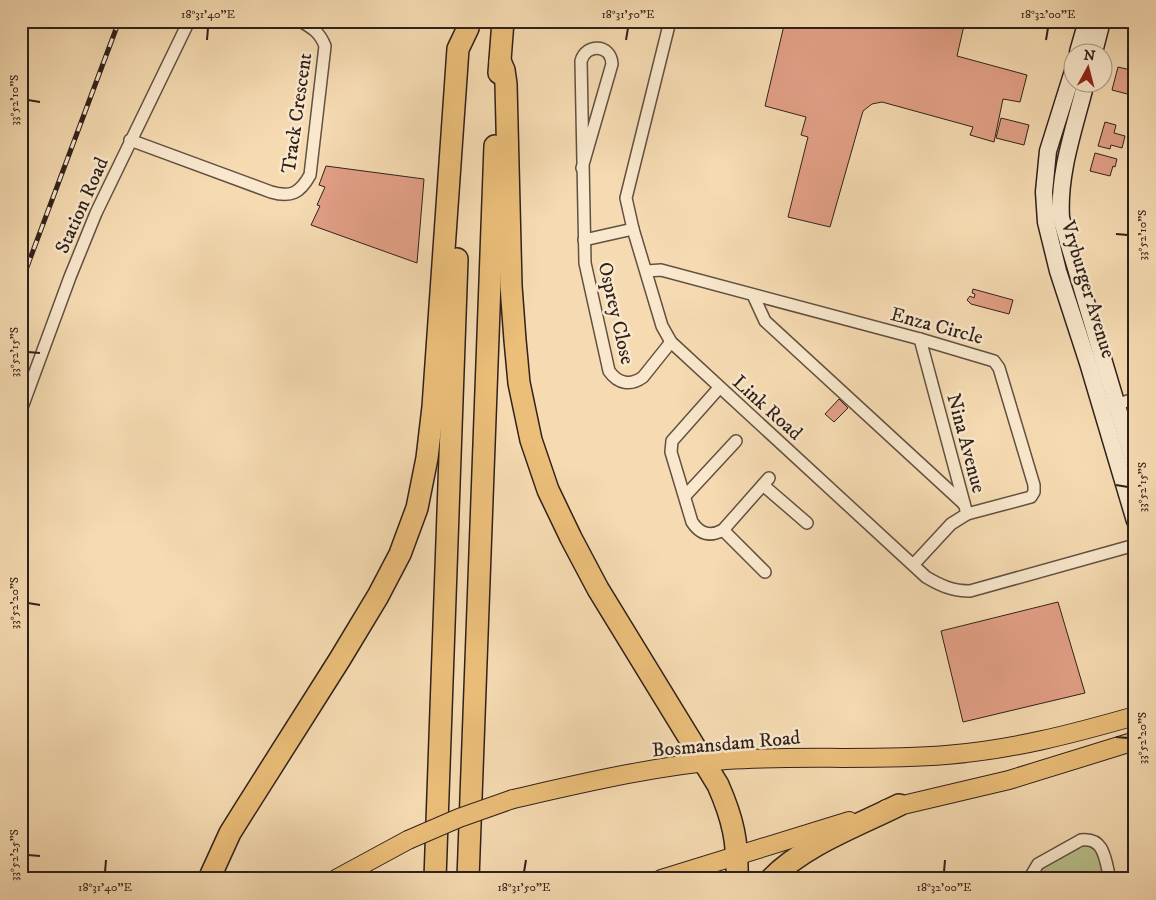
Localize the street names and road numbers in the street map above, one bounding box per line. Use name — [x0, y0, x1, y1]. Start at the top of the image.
street label: Track Crescent — [277, 52, 318, 175]
street label: Station Road — [50, 154, 115, 258]
street label: Vryburger Avenue — [1055, 217, 1120, 361]
street label: Osprey Close — [592, 260, 639, 367]
street label: Enza Circle — [888, 302, 986, 351]
street label: Link Road — [727, 370, 807, 446]
street label: Nina Avenue — [940, 391, 991, 496]
street label: Bosmansdam Road — [651, 726, 801, 763]

